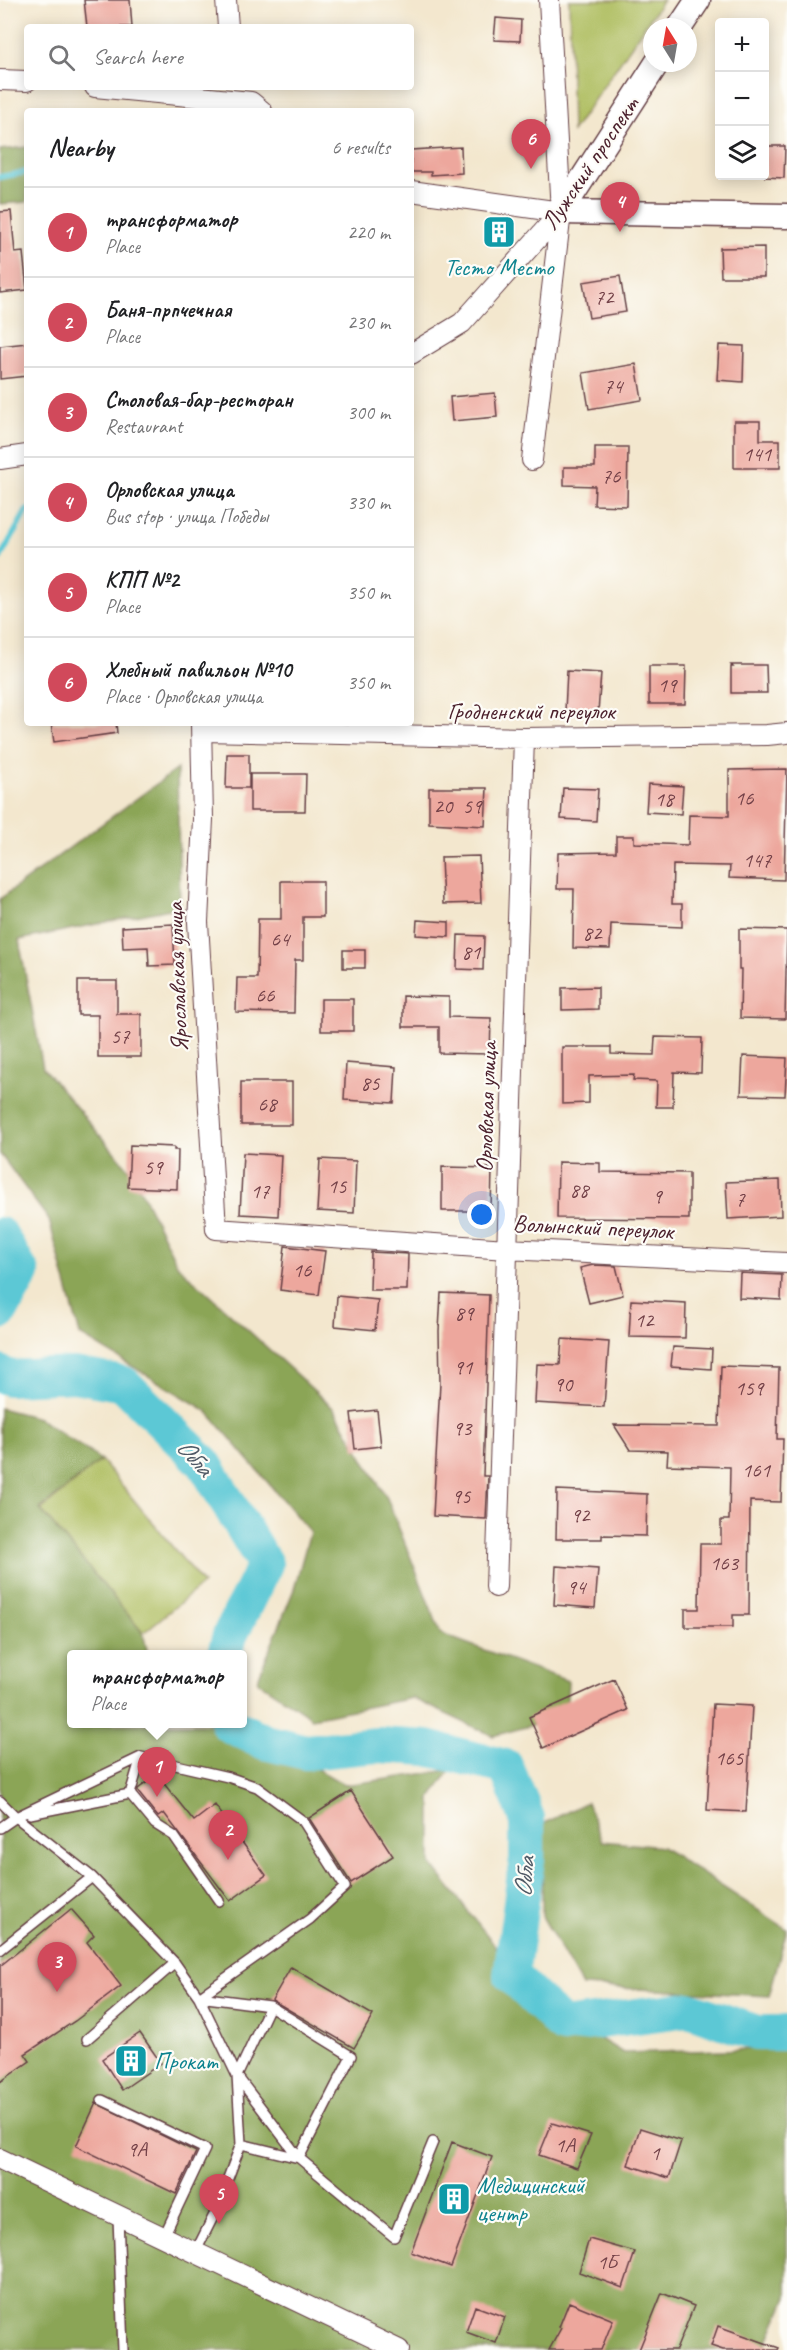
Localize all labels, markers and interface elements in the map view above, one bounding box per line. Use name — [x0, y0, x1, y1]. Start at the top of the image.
north arrow — [643, 18, 697, 72]
map controls — [715, 18, 769, 180]
button: + — [715, 18, 769, 72]
search box — [24, 24, 414, 90]
icon: search — [45, 41, 78, 74]
text: Search here — [93, 43, 183, 71]
button: − — [715, 72, 769, 126]
street label: Лужский проспект — [534, 90, 646, 235]
pin: 6 — [512, 120, 550, 169]
button: layers — [715, 126, 769, 180]
text: Nearby — [48, 131, 113, 164]
text: 6 results — [331, 135, 390, 160]
pin: 4 — [600, 182, 640, 232]
text: трансформатор — [105, 206, 237, 234]
building icon: Тесто Место — [481, 214, 517, 250]
text: 1 — [63, 220, 72, 245]
text: 220 m — [347, 220, 390, 245]
text: Place — [105, 234, 140, 259]
place label: Тесто Место — [445, 252, 555, 282]
house number: 72 — [595, 284, 615, 310]
text: Баня-прпчечная — [105, 296, 231, 324]
text: 2 — [63, 310, 72, 335]
text: 230 m — [347, 310, 390, 335]
text: Place — [105, 324, 140, 349]
house number: 74 — [604, 373, 625, 399]
text: Столовая-бар-ресторан — [105, 386, 292, 414]
text: 3 — [63, 400, 72, 425]
text: 300 m — [347, 400, 390, 425]
text: Restaurant — [105, 414, 182, 439]
house number: 141 — [743, 441, 773, 467]
house number: 76 — [602, 463, 621, 489]
text: Орловская улица — [105, 476, 234, 504]
text: 4 — [63, 490, 72, 515]
text: 330 m — [347, 490, 390, 515]
text: Bus stop · улица Победы — [105, 504, 268, 529]
text: КПП №2 — [105, 566, 179, 594]
text: 5 — [63, 580, 72, 605]
text: 350 m — [347, 580, 390, 605]
text: Place — [105, 594, 140, 619]
text: Хлебный павильон №10 — [105, 656, 292, 684]
text: 6 — [63, 670, 72, 695]
text: 350 m — [347, 670, 390, 695]
house number: 19 — [658, 672, 678, 698]
text: Place · Орловская улица — [105, 684, 262, 709]
street label: Гродненский переулок — [447, 696, 617, 726]
house number: 16 — [735, 785, 754, 811]
house number: 18 — [655, 786, 676, 812]
house number: 20 — [434, 793, 454, 819]
house number: 59 — [463, 793, 483, 819]
house number: 147 — [743, 847, 773, 873]
street label: Ярославская улица — [159, 900, 195, 1053]
house number: 82 — [583, 920, 603, 946]
house number: 64 — [271, 926, 292, 952]
house number: 81 — [462, 939, 482, 965]
house number: 66 — [256, 982, 275, 1008]
house number: 57 — [111, 1023, 131, 1049]
street label: Орловская улица — [469, 1039, 503, 1173]
house number: 85 — [361, 1070, 381, 1096]
house number: 68 — [258, 1091, 279, 1117]
house number: 59 — [144, 1154, 164, 1180]
house number: 15 — [328, 1173, 348, 1199]
house number: 88 — [570, 1177, 591, 1203]
house number: 17 — [251, 1178, 271, 1204]
house number: 9 — [652, 1183, 663, 1209]
house number: 7 — [735, 1186, 746, 1212]
your location — [467, 1200, 496, 1229]
street label: Волынский переулок — [512, 1208, 676, 1246]
house number: 16 — [293, 1257, 312, 1283]
house number: 89 — [455, 1300, 475, 1326]
house number: 12 — [635, 1307, 655, 1333]
house number: 91 — [454, 1354, 474, 1380]
house number: 90 — [554, 1371, 574, 1397]
house number: 159 — [735, 1375, 765, 1401]
house number: 93 — [453, 1415, 473, 1441]
water label: Обла — [169, 1431, 222, 1485]
house number: 161 — [742, 1457, 772, 1483]
house number: 95 — [452, 1483, 472, 1509]
house number: 92 — [571, 1502, 591, 1528]
house number: 163 — [710, 1550, 740, 1576]
house number: 94 — [567, 1574, 588, 1600]
popup — [67, 1650, 247, 1728]
text: трансформатор — [91, 1663, 223, 1691]
text: Place — [91, 1691, 126, 1716]
house number: 165 — [715, 1745, 745, 1771]
pin: 1 — [138, 1748, 176, 1797]
pin: 2 — [208, 1810, 248, 1860]
water label: Обла — [505, 1853, 543, 1899]
pin: 3 — [38, 1942, 76, 1992]
building icon: Прокат — [113, 2043, 149, 2079]
place label: Прокат — [154, 2046, 218, 2076]
house number: 1А — [555, 2132, 576, 2158]
house number: 9А — [127, 2136, 148, 2162]
house number: 1 — [650, 2140, 661, 2166]
place label: Медицинский центр — [477, 2170, 587, 2228]
pin: 5 — [200, 2174, 238, 2224]
building icon: Медицинский центр — [436, 2181, 472, 2217]
house number: 1Б — [597, 2249, 620, 2275]

